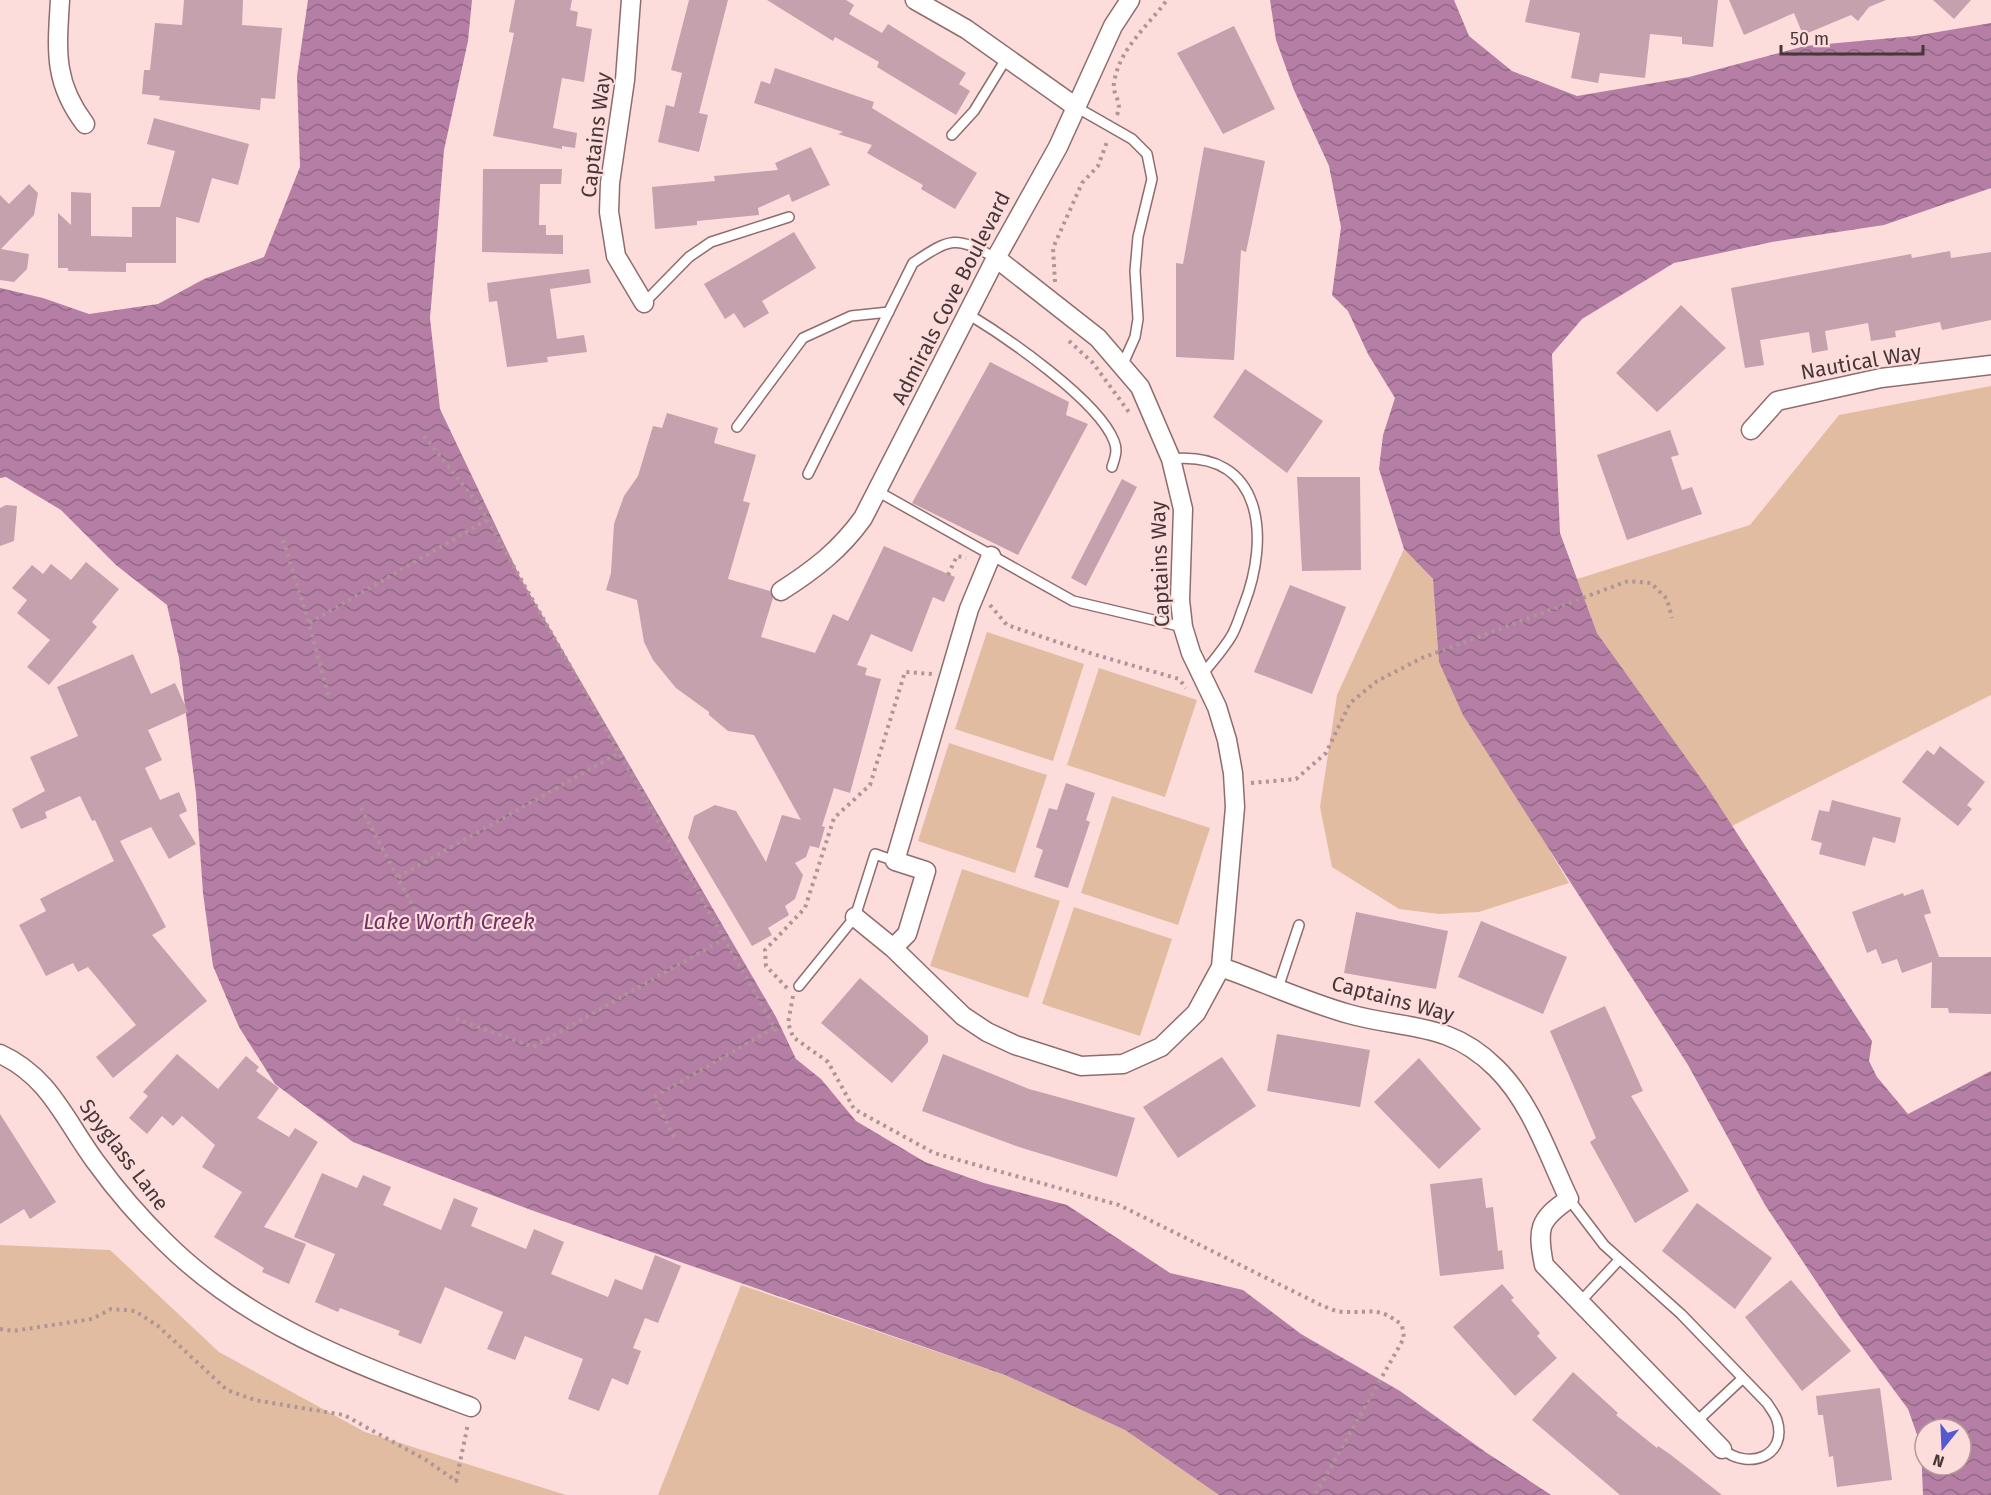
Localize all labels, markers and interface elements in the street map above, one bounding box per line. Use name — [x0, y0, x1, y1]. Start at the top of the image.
scale bar — [1781, 18, 1924, 56]
text: 50 m — [1790, 28, 1829, 50]
street label: Captains Way — [575, 70, 617, 199]
street label: Admirals Cove Boulevard — [886, 187, 1016, 409]
street label: Nautical Way — [1798, 338, 1924, 385]
street label: Captains Way — [1145, 500, 1175, 627]
water label: Lake Worth Creek — [363, 908, 535, 935]
street label: Captains Way — [1329, 970, 1458, 1028]
street label: Spyglass Lane — [74, 1094, 174, 1216]
north arrow — [1913, 1417, 1973, 1477]
text: N — [1931, 1450, 1946, 1471]

